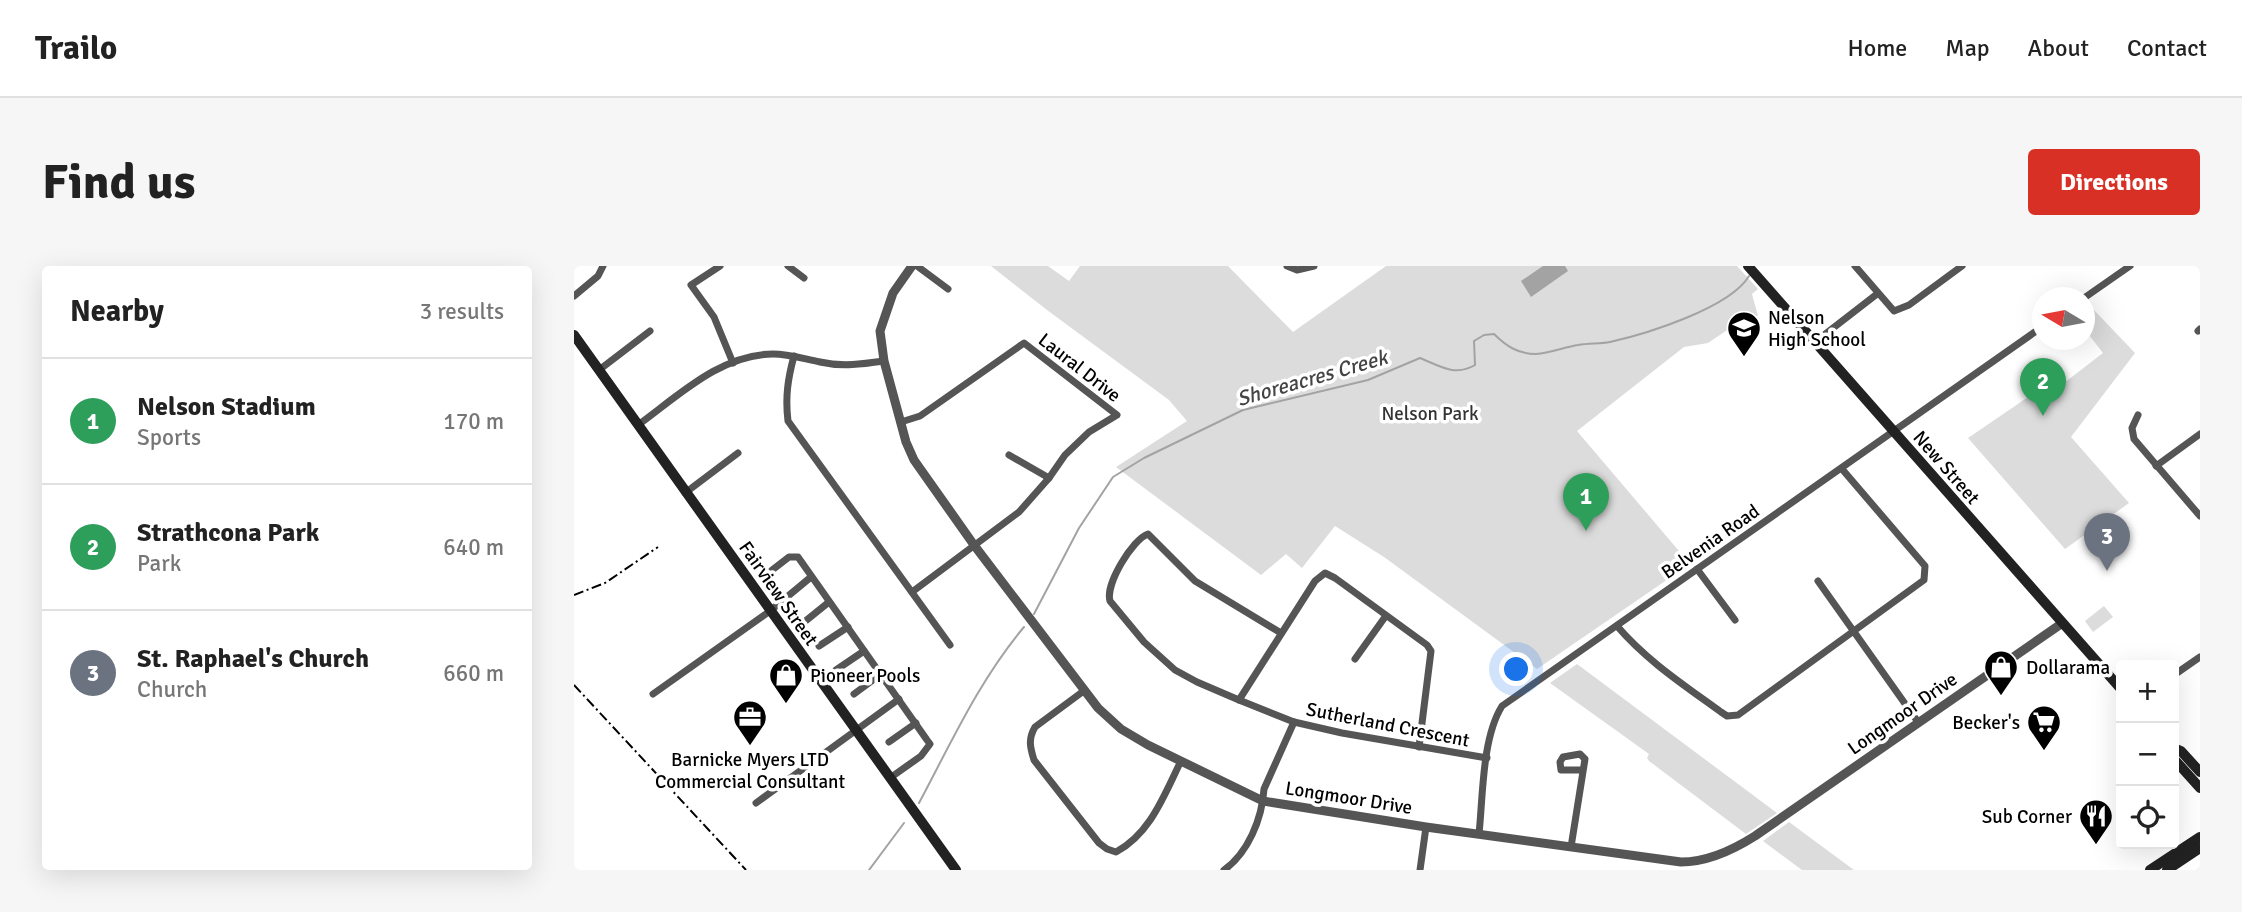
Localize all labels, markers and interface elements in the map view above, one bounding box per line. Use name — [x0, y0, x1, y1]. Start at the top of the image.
text: Trailo — [35, 28, 117, 69]
text: Home — [1847, 33, 1907, 63]
text: Map — [1945, 33, 1990, 63]
text: About — [2028, 33, 2089, 63]
text: Contact — [2127, 33, 2207, 63]
button: Directions — [2028, 149, 2200, 215]
text: Find us — [42, 152, 195, 212]
north arrow — [2032, 287, 2095, 350]
text: Nearby — [70, 293, 164, 330]
text: 3 results — [420, 297, 504, 326]
place label: Nelson High School — [1768, 306, 1866, 352]
school or university icon: Nelson High School — [1725, 309, 1763, 358]
street label: Laural Drive — [1033, 328, 1126, 408]
water label: Shoreacres Creek — [1234, 343, 1393, 412]
pin: 2 — [2020, 358, 2066, 416]
text: Nelson Stadium — [137, 391, 316, 423]
park label: Nelson Park — [1381, 402, 1479, 426]
text: 1 — [87, 407, 99, 436]
text: 170 m — [443, 407, 504, 436]
text: Sports — [137, 423, 201, 452]
street label: New Street — [1908, 426, 1985, 510]
pin: 1 — [1563, 473, 1609, 531]
street label: Belvenia Road — [1657, 499, 1764, 584]
pin: 3 — [2084, 513, 2130, 571]
text: Strathcona Park — [137, 517, 319, 549]
text: 2 — [87, 533, 99, 562]
text: 640 m — [443, 533, 504, 562]
street label: Fairview Street — [733, 537, 823, 651]
text: Park — [137, 549, 181, 578]
text: St. Raphael's Church — [137, 643, 369, 675]
shop icon: Dollarama — [1982, 648, 2020, 697]
your location — [1499, 652, 1533, 686]
shop icon: Pioneer Pools — [767, 656, 805, 705]
place label: Dollarama — [2026, 656, 2110, 680]
text: 3 — [87, 659, 99, 688]
text: 660 m — [443, 659, 504, 688]
map controls — [2116, 660, 2179, 849]
button: + — [2116, 660, 2179, 723]
place label: Pioneer Pools — [810, 664, 920, 688]
street label: Longmoor Drive — [1843, 667, 1962, 760]
text: Church — [137, 675, 207, 704]
street label: Sutherland Crescent — [1304, 697, 1472, 753]
office icon: Barnicke Myers LTD Commercial Consultant — [731, 698, 769, 747]
supermarket icon: Becker's — [2025, 703, 2063, 752]
place label: Becker's — [1952, 711, 2020, 735]
button: − — [2116, 723, 2179, 786]
place label: Barnicke Myers LTD Commercial Consultant — [655, 748, 845, 794]
street label: Longmoor Drive — [1284, 776, 1414, 820]
button: locate — [2116, 786, 2179, 849]
restaurant icon: Sub Corner — [2077, 797, 2115, 846]
place label: Sub Corner — [1982, 805, 2072, 829]

